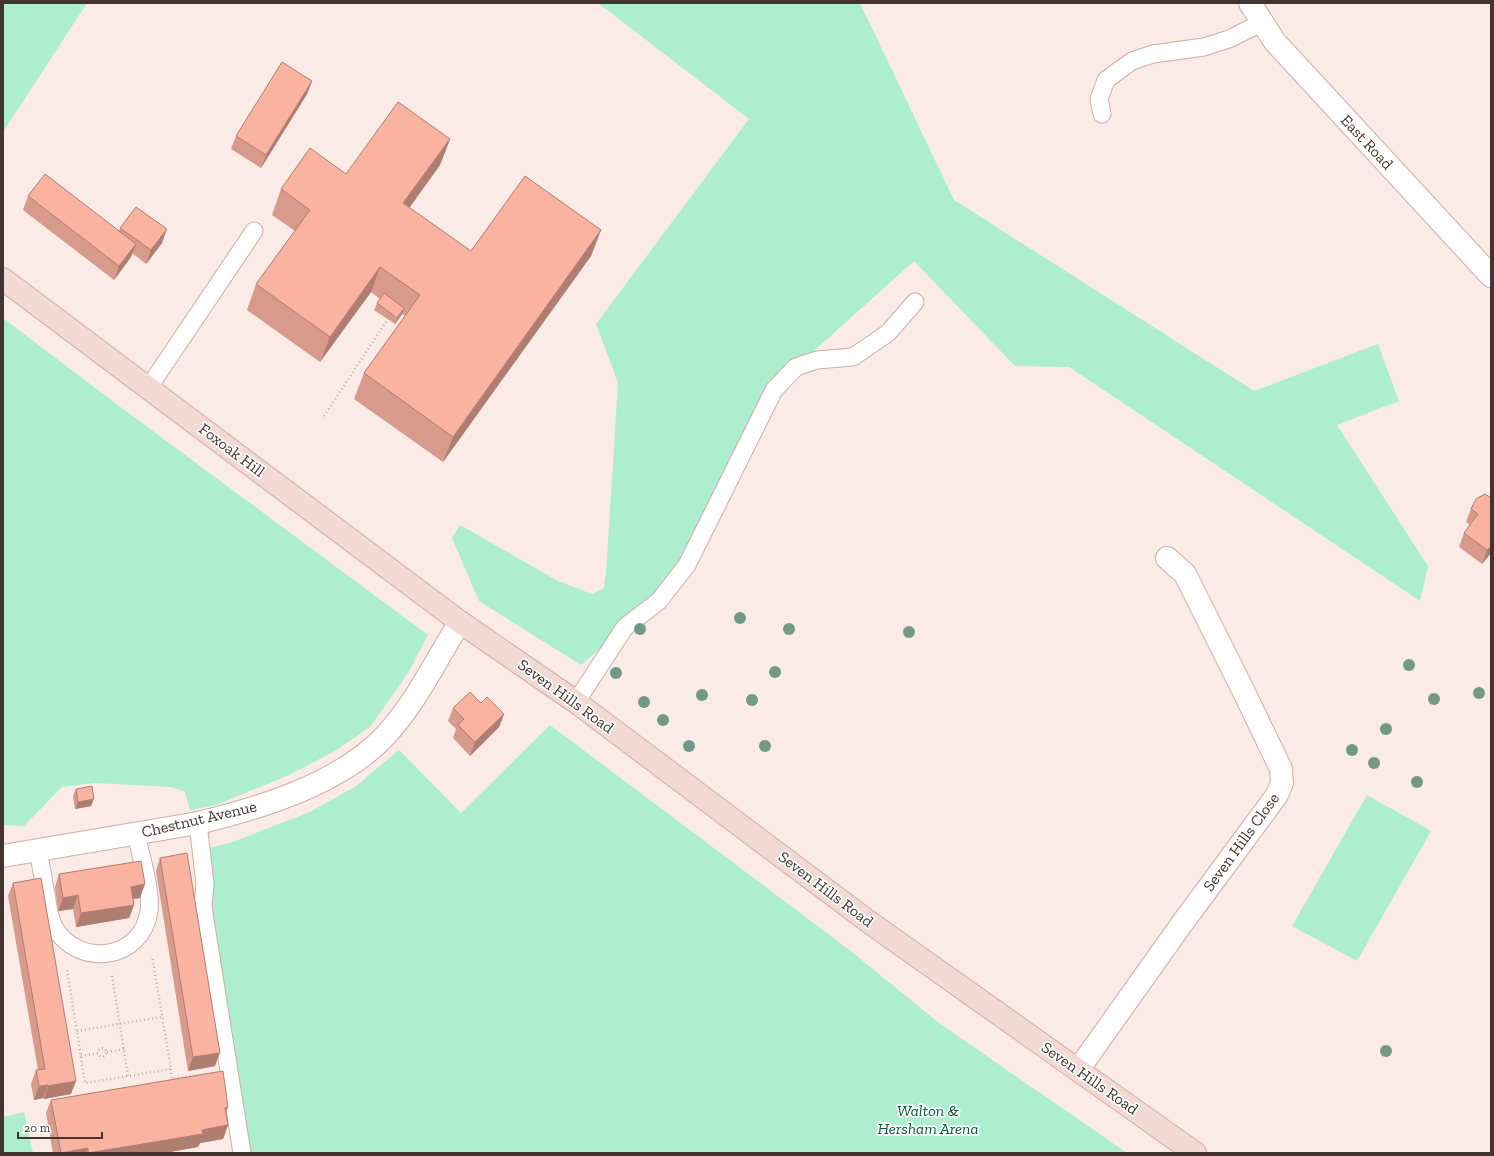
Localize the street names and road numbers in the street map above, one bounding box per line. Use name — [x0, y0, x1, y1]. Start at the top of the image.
street label: East Road — [1337, 111, 1397, 174]
street label: Foxoak Hill — [195, 419, 269, 481]
street label: Seven Hills Road — [514, 655, 618, 737]
street label: Seven Hills Close — [1199, 789, 1283, 895]
street label: Chestnut Avenue — [140, 797, 258, 841]
street label: Seven Hills Road — [775, 847, 877, 931]
street label: Seven Hills Road — [1038, 1038, 1142, 1119]

